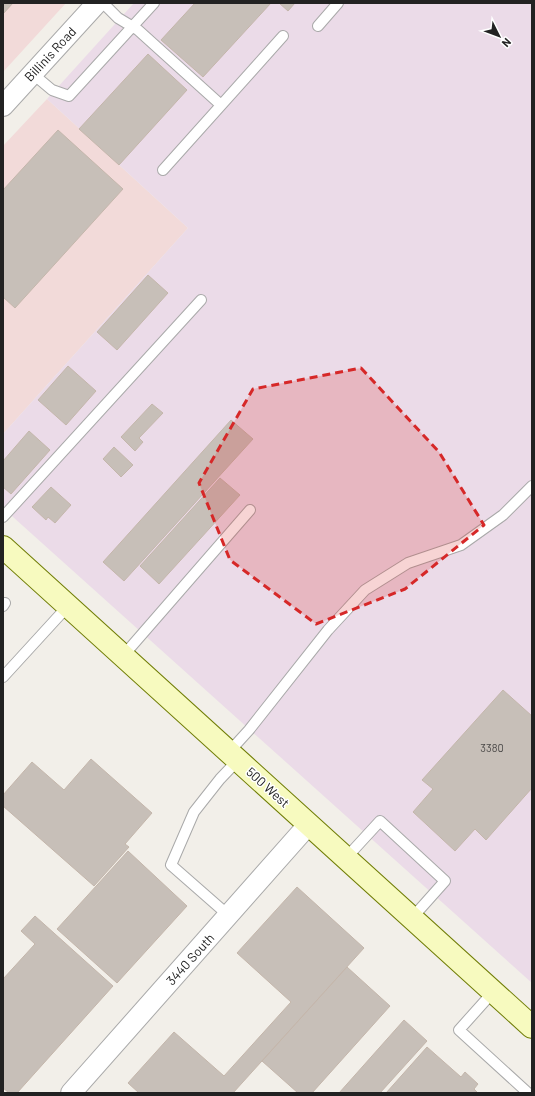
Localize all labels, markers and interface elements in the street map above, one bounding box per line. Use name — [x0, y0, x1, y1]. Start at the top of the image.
north arrow — [479, 16, 519, 56]
street label: Billinis Road — [21, 23, 79, 85]
text: N — [500, 36, 514, 50]
house number: 3380 — [480, 741, 504, 754]
street label: 500 West — [243, 763, 293, 811]
street label: 3440 South — [163, 930, 217, 988]

